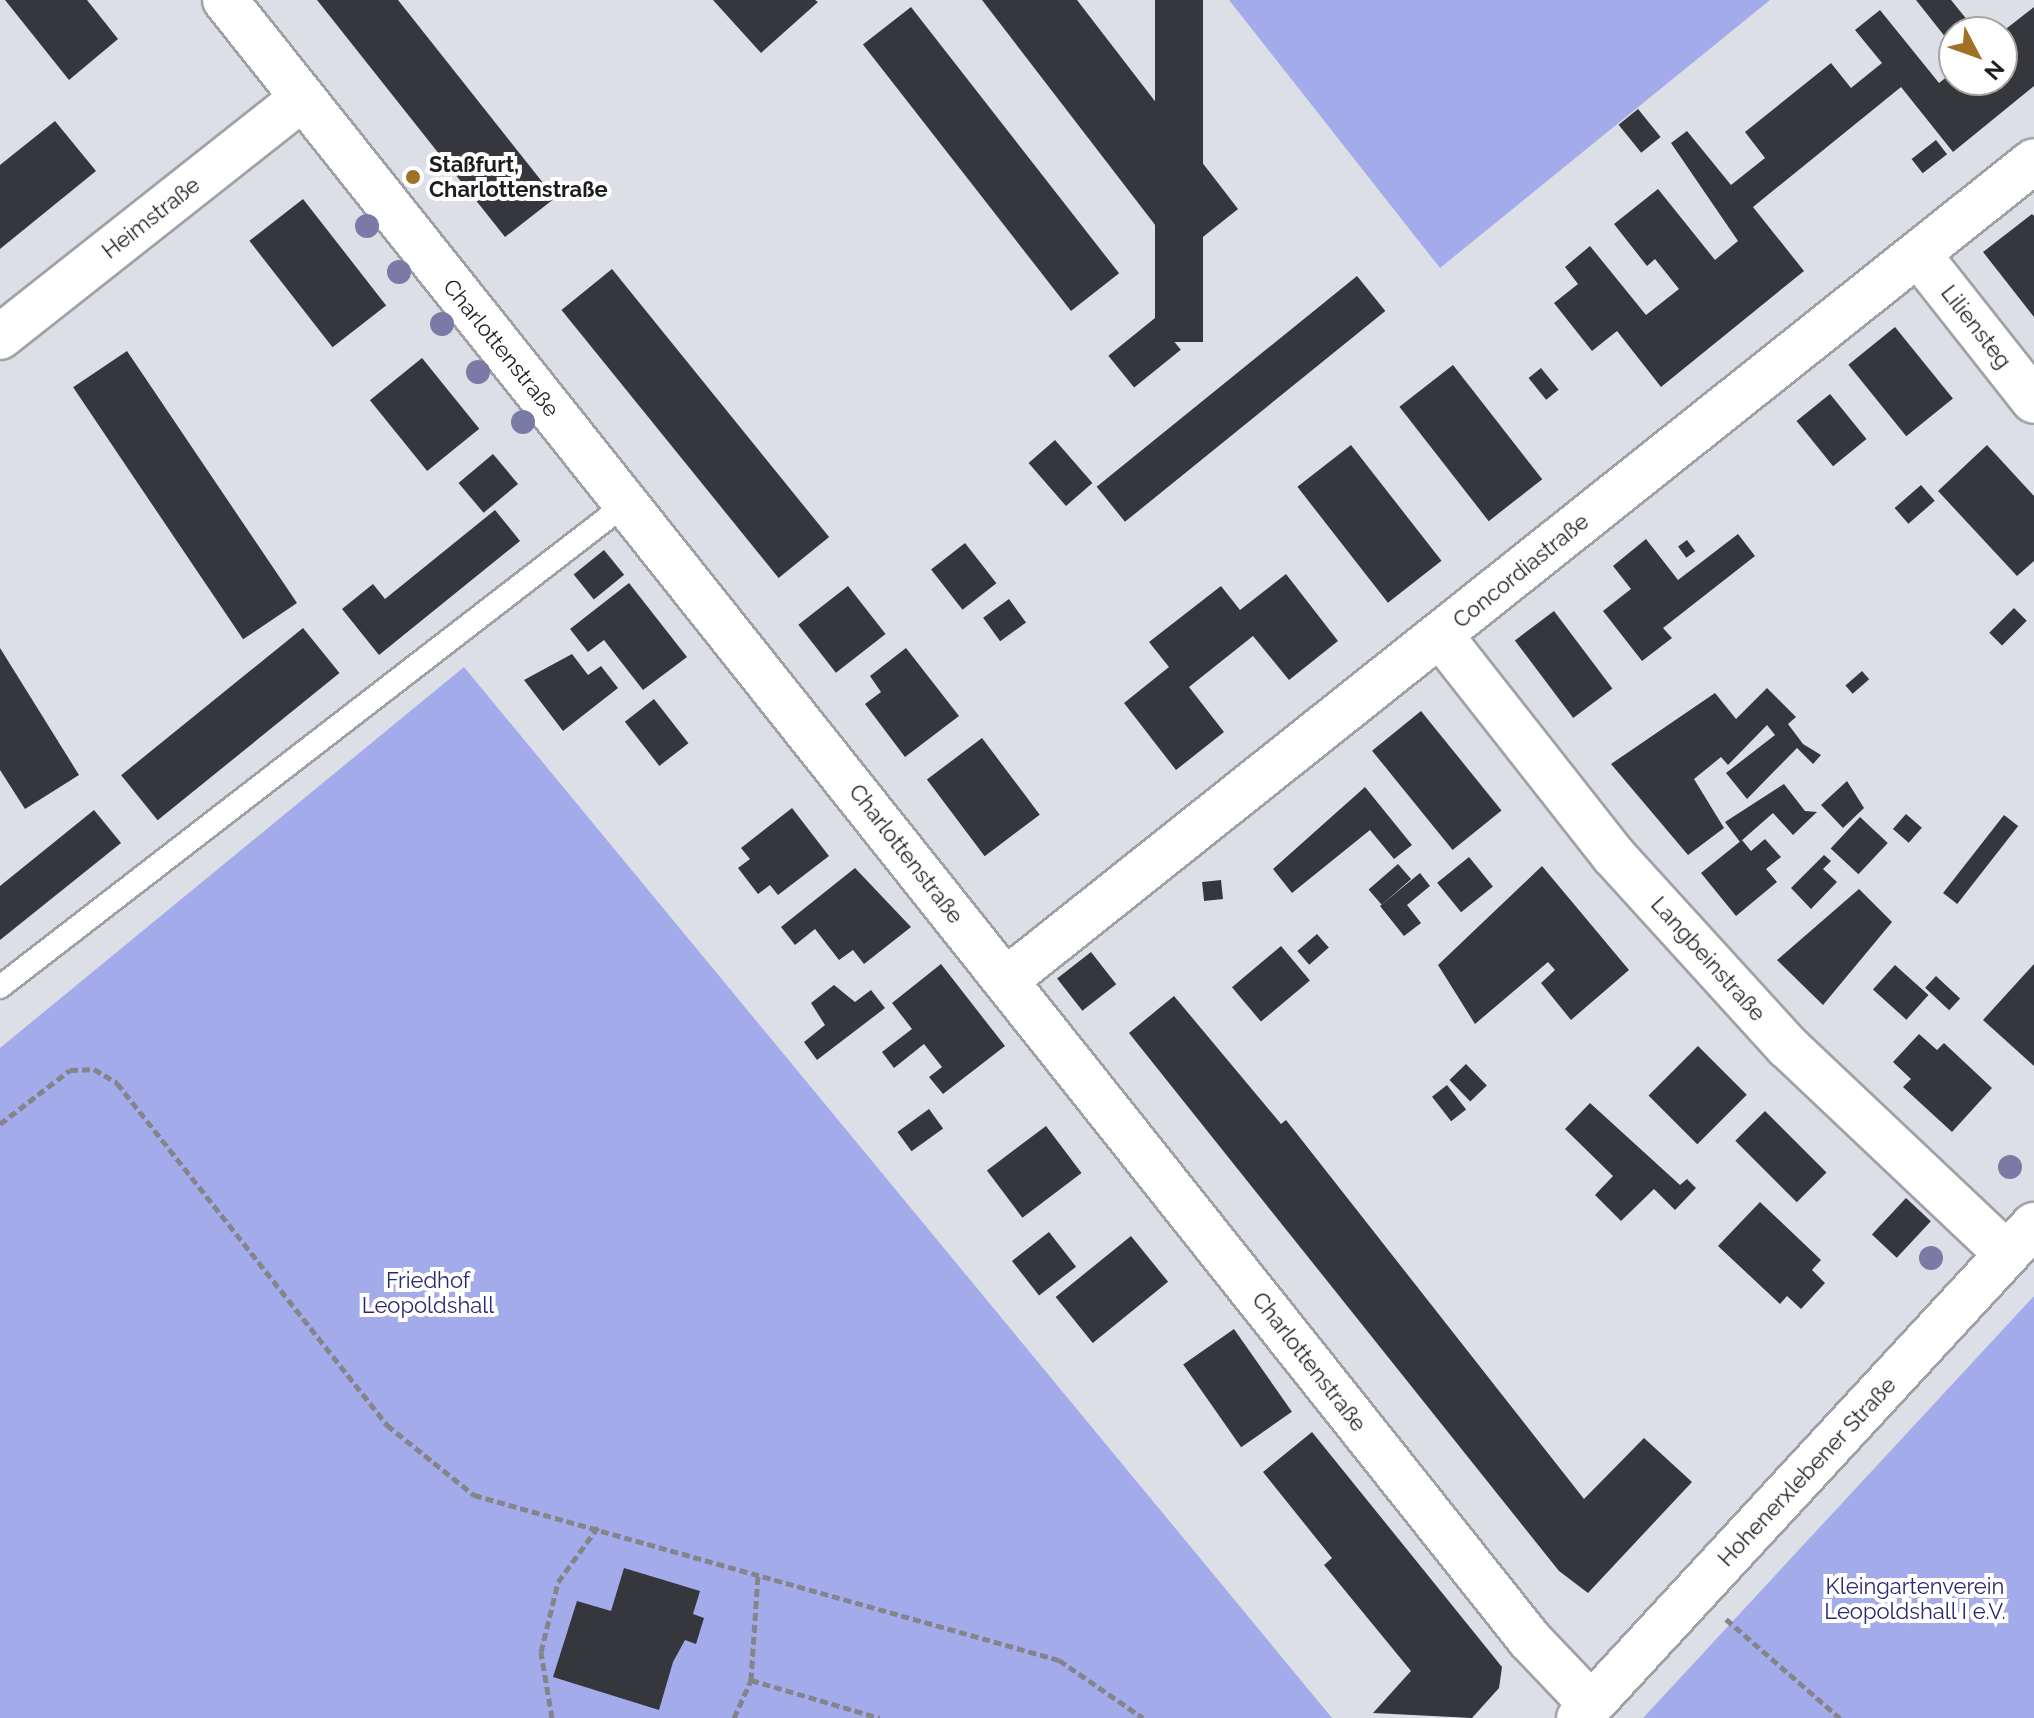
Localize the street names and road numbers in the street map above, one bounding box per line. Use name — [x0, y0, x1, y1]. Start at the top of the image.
street label: Heimstraße — [97, 172, 205, 264]
street label: Charlottenstraße — [437, 274, 565, 422]
street label: Liliensteg — [1935, 280, 2017, 374]
street label: Concordiastraße — [1448, 508, 1594, 634]
street label: Charlottenstraße — [843, 779, 969, 929]
street label: Langbeinstraße — [1645, 891, 1771, 1027]
street label: Charlottenstraße — [1246, 1287, 1372, 1437]
street label: Hohenerxlebener Straße — [1712, 1372, 1902, 1572]

